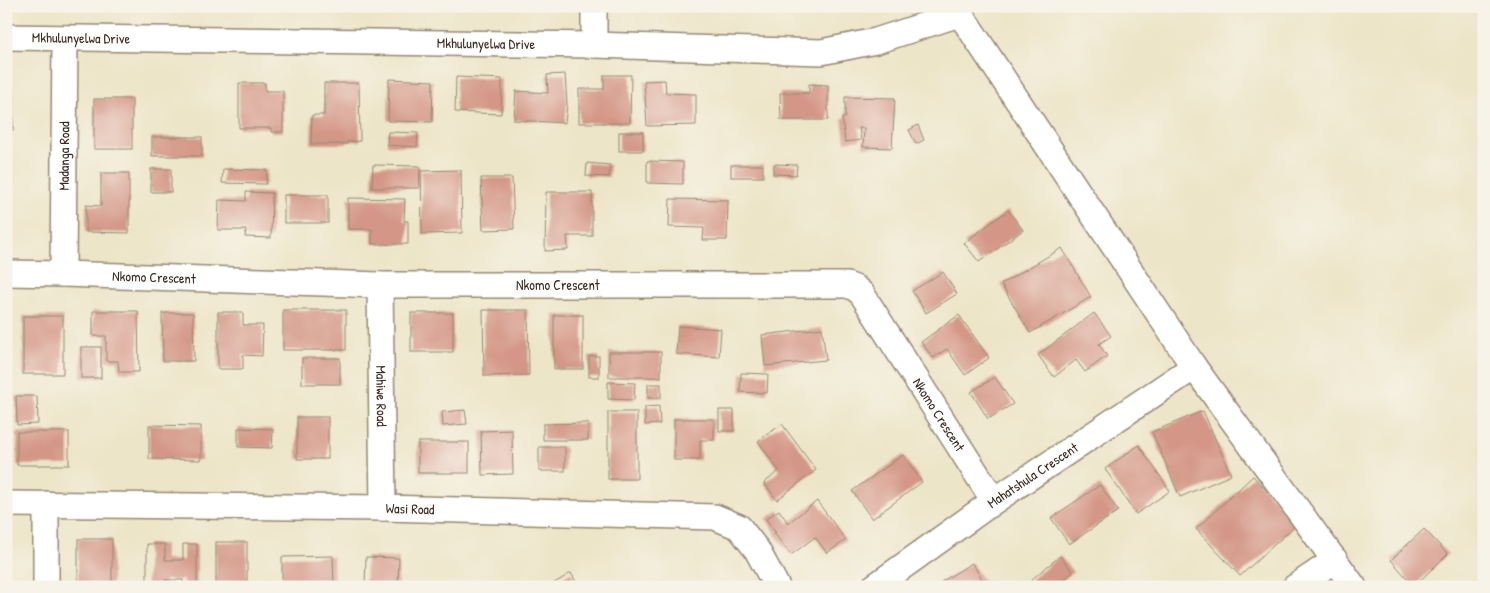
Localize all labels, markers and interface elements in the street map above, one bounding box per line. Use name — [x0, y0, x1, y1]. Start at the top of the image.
street label: Mkhulunyelwa Drive — [32, 27, 131, 48]
street label: Mkhulunyelwa Drive — [437, 33, 536, 54]
street label: Madanga Road — [54, 121, 74, 191]
street label: Nkomo Crescent — [112, 266, 196, 288]
street label: Nkomo Crescent — [516, 275, 600, 294]
street label: Mahiwe Road — [372, 365, 392, 427]
street label: Nkomo Crescent — [909, 374, 970, 455]
street label: Mahatshula Crescent — [983, 437, 1082, 512]
street label: Wasi Road — [385, 498, 435, 518]

